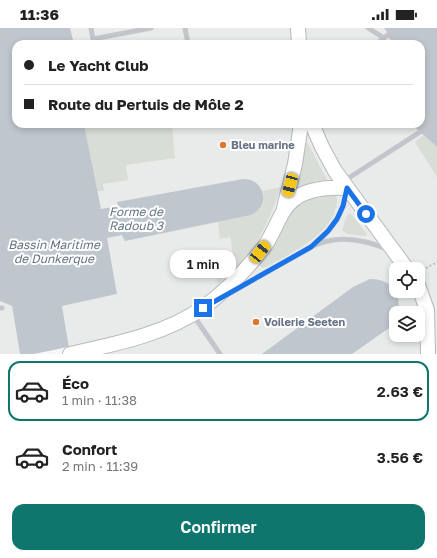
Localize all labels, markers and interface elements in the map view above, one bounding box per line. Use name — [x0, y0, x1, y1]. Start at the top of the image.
text: 11:36 — [20, 5, 59, 23]
text: Le Yacht Club — [48, 56, 148, 74]
text: Route du Pertuis de Môle 2 — [48, 95, 244, 113]
place label: Bleu marine — [231, 138, 295, 151]
marker: Bleu marine — [218, 140, 228, 150]
car — [281, 172, 299, 198]
water label: Forme de Radoub 3 — [109, 204, 164, 233]
route start — [357, 205, 375, 223]
water label: Bassin Maritime de Dunkerque — [8, 237, 101, 266]
car — [248, 239, 272, 265]
callout: 1 min — [170, 250, 236, 278]
text: 1 min — [187, 256, 219, 272]
map controls — [389, 262, 425, 342]
button: locate — [389, 262, 425, 298]
route end — [194, 299, 212, 317]
button: layers — [389, 306, 425, 342]
place label: Voilerie Seeten — [264, 315, 346, 328]
marker: Voilerie Seeten — [251, 317, 261, 327]
icon: car — [14, 373, 50, 409]
text: Éco — [62, 374, 89, 392]
text: 2.63 € — [377, 382, 423, 400]
text: 1 min · 11:38 — [62, 392, 137, 408]
icon: car — [14, 439, 50, 475]
text: Confort — [62, 440, 117, 458]
text: 3.56 € — [377, 448, 423, 466]
text: 2 min · 11:39 — [62, 458, 138, 474]
button: Confirmer — [12, 504, 425, 550]

